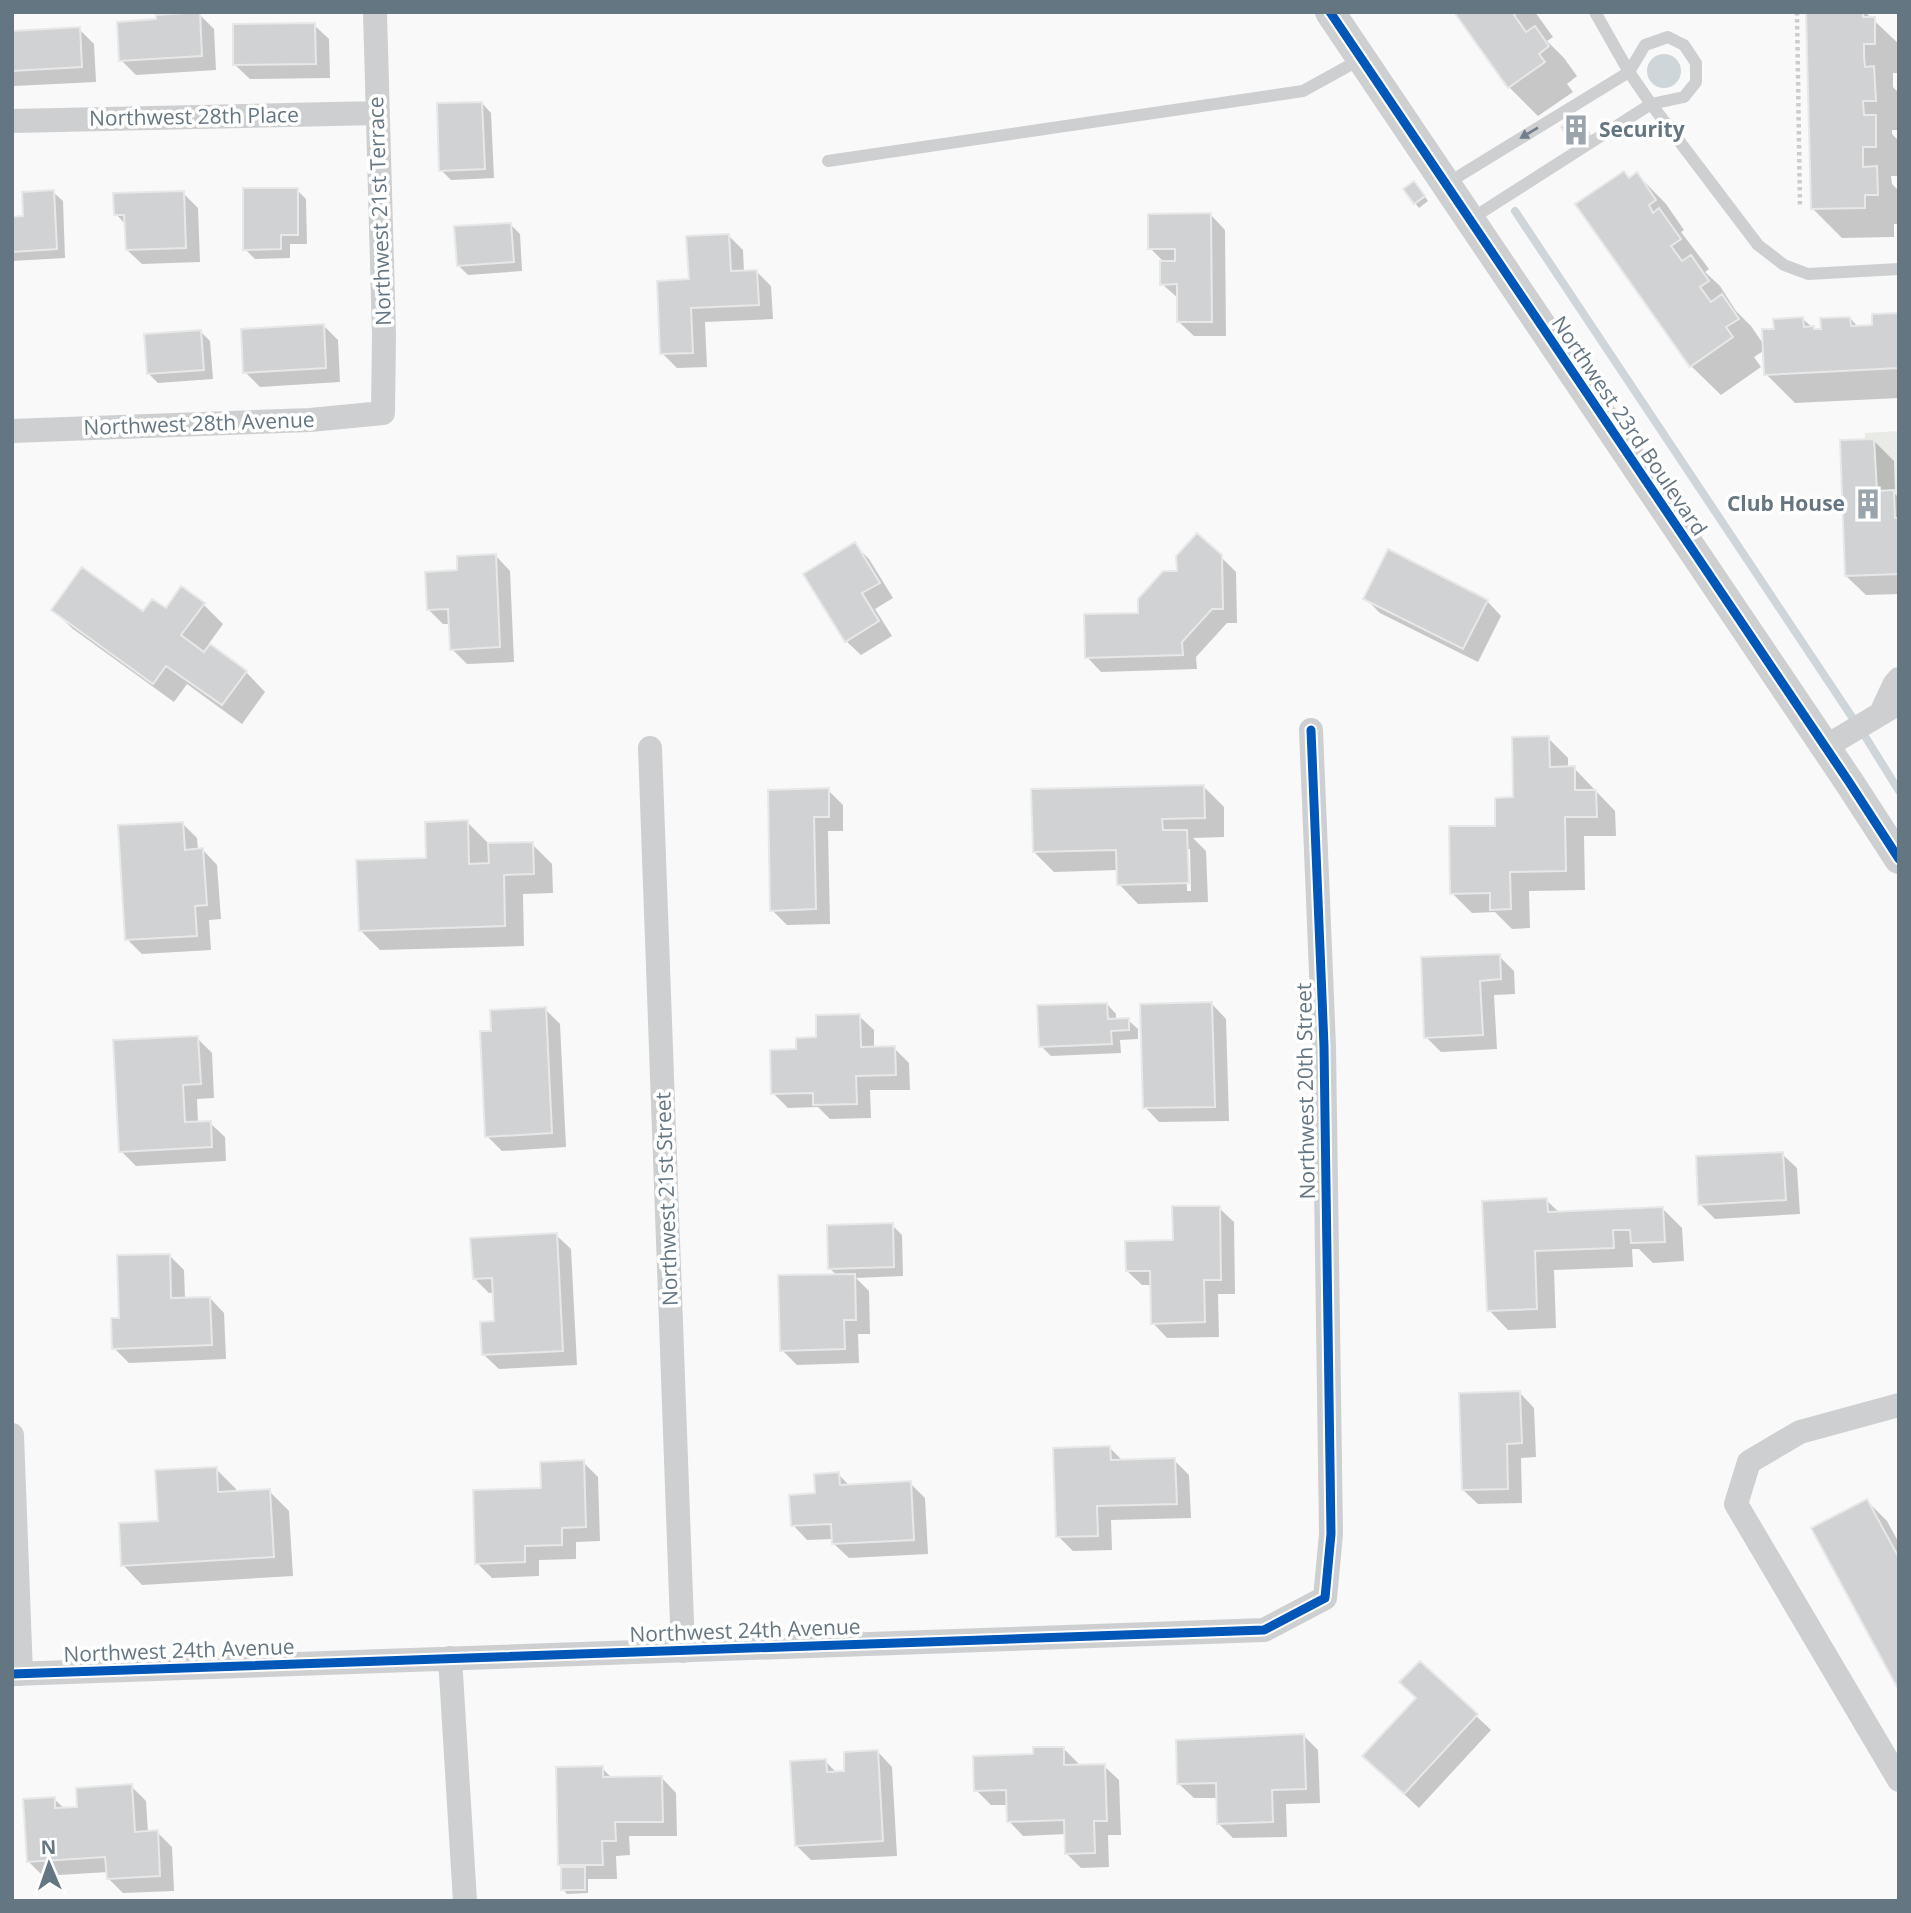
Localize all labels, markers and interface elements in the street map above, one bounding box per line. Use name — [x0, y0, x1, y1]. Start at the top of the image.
street label: Northwest 21st Terrace — [361, 96, 397, 326]
street label: Northwest 28th Place — [89, 100, 299, 132]
building icon: Security — [1559, 113, 1593, 147]
place label: Security — [1599, 115, 1685, 143]
one-way arrow — [1519, 127, 1539, 140]
street label: Northwest 23rd Boulevard — [1546, 310, 1714, 541]
street label: Northwest 28th Avenue — [83, 405, 315, 441]
building icon: Club House — [1851, 487, 1885, 521]
place label: Club House — [1727, 489, 1845, 517]
street label: Northwest 20th Street — [1289, 982, 1321, 1200]
street label: Northwest 21st Street — [648, 1092, 684, 1306]
street label: Northwest 24th Avenue — [629, 1612, 861, 1648]
street label: Northwest 24th Avenue — [63, 1632, 295, 1668]
north arrow — [14, 1829, 84, 1899]
text: N — [40, 1834, 57, 1860]

